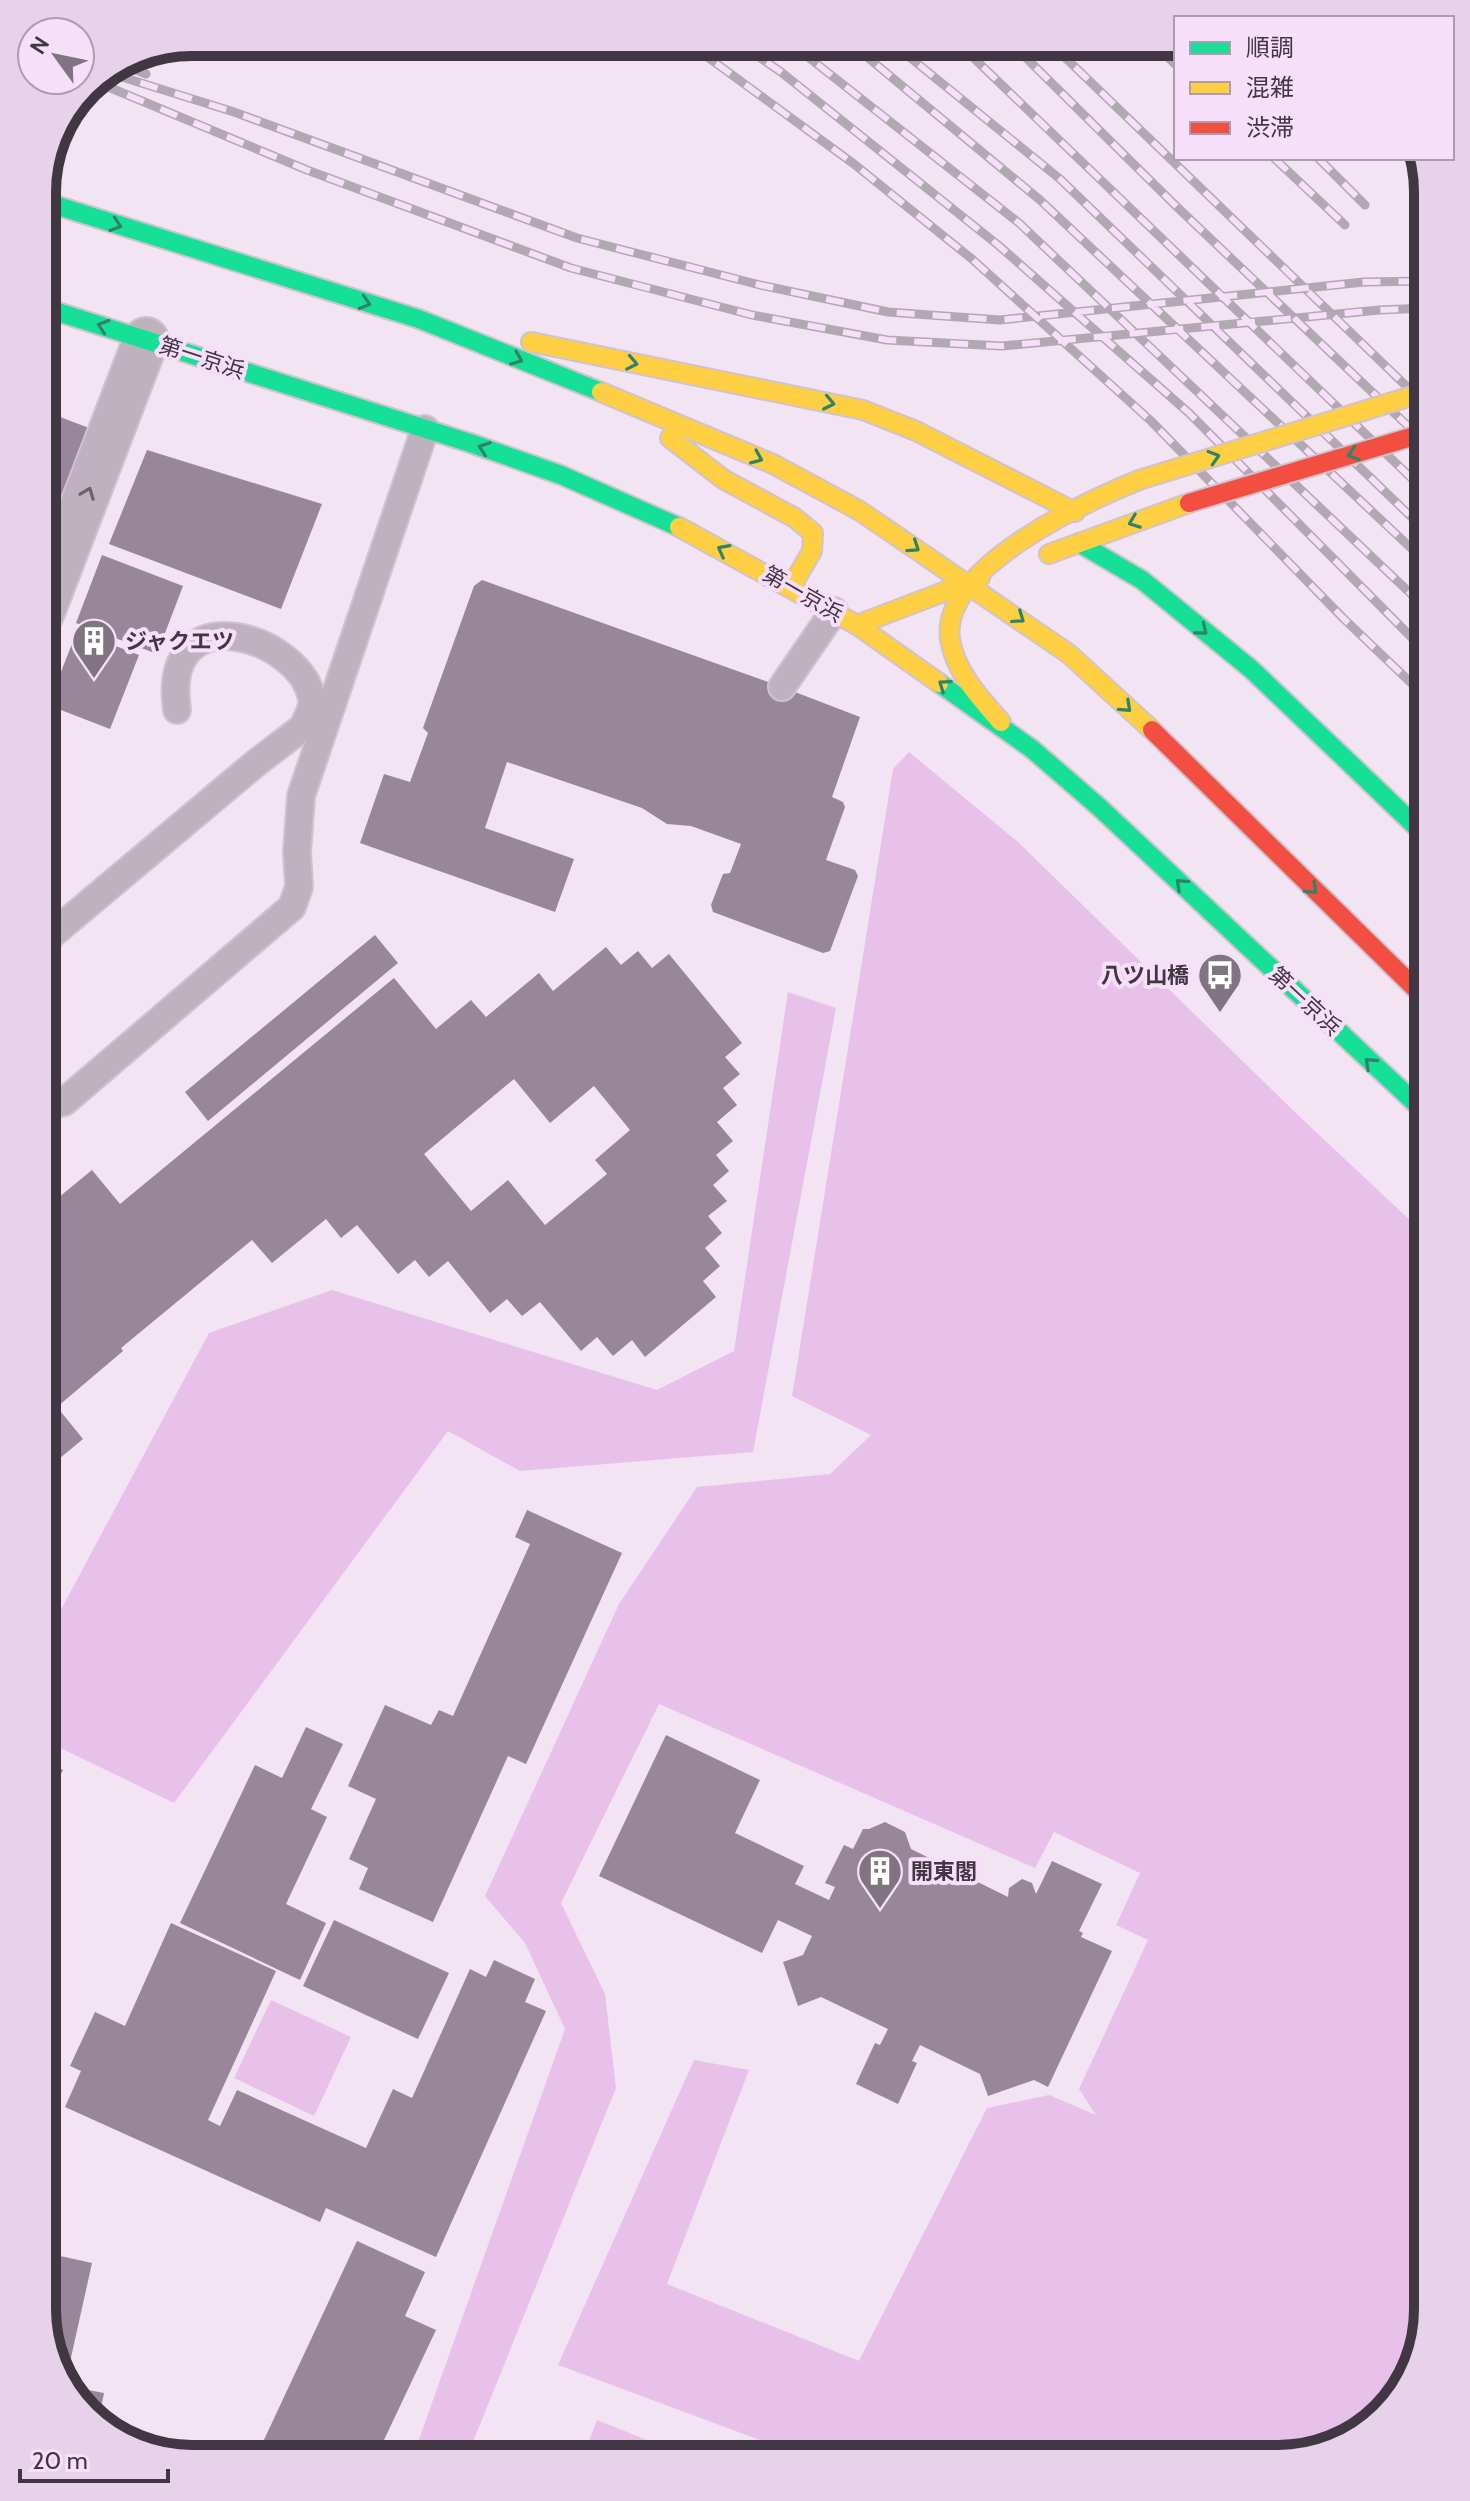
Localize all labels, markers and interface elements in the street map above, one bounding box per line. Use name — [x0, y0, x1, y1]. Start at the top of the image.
north arrow — [16, 16, 96, 96]
legend — [1174, 16, 1454, 160]
text: N — [24, 32, 55, 59]
text: 順調 — [1246, 33, 1294, 62]
text: 混雑 — [1246, 73, 1294, 102]
text: 渋滞 — [1246, 113, 1294, 142]
one-way arrow — [109, 215, 123, 231]
one-way arrow — [357, 293, 371, 309]
one-way arrow — [97, 320, 111, 336]
street label: 第一京浜 — [156, 332, 248, 384]
one-way arrow — [509, 349, 523, 365]
one-way arrow — [625, 354, 639, 371]
one-way arrow — [822, 394, 835, 411]
one-way arrow — [478, 442, 492, 458]
one-way arrow — [1347, 445, 1361, 461]
one-way arrow — [749, 448, 764, 464]
one-way arrow — [1206, 450, 1220, 466]
one-way arrow — [78, 487, 95, 501]
one-way arrow — [1128, 512, 1142, 529]
one-way arrow — [906, 537, 920, 552]
one-way arrow — [717, 544, 731, 559]
street label: 第一京浜 — [758, 560, 848, 628]
one-way arrow — [1010, 609, 1024, 623]
building icon: ジャクエツ — [70, 617, 118, 680]
one-way arrow — [1193, 620, 1208, 635]
place label: ジャクエツ — [125, 628, 234, 655]
one-way arrow — [938, 680, 952, 695]
one-way arrow — [1117, 697, 1132, 711]
one-way arrow — [1176, 879, 1190, 894]
one-way arrow — [1303, 879, 1317, 894]
bus stop icon: 八ツ山橋 — [1196, 951, 1244, 1014]
street label: 第一京浜 — [1264, 961, 1346, 1041]
place label: 八ツ山橋 — [1101, 962, 1189, 989]
one-way arrow — [1365, 1058, 1379, 1073]
building icon: 開東閣 — [856, 1847, 904, 1910]
place label: 開東閣 — [911, 1858, 977, 1885]
scale bar — [20, 2433, 168, 2483]
text: 20 m — [32, 2446, 88, 2475]

